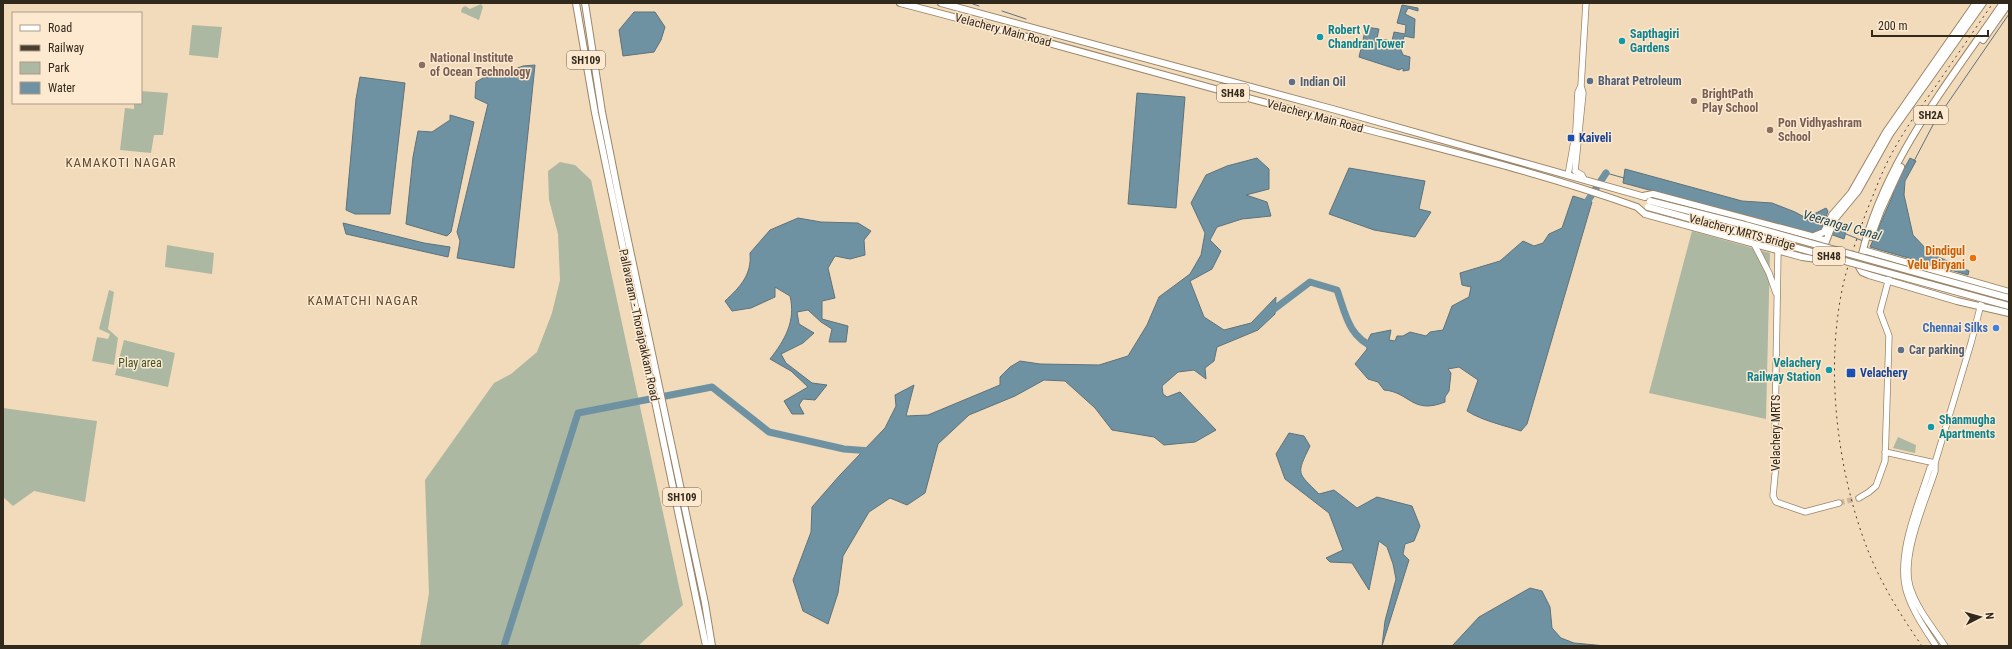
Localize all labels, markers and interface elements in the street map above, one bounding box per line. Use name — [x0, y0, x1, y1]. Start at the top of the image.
street label: Velachery Main Road — [953, 10, 1053, 50]
legend — [12, 12, 142, 104]
scale bar — [1872, 12, 1988, 38]
text: 200 m — [1878, 19, 1908, 33]
text: Road — [48, 21, 72, 35]
place label: Robert V Chandran Tower — [1328, 23, 1405, 51]
place label: Sapthagiri Gardens — [1630, 27, 1679, 55]
marker: Robert V Chandran Tower — [1315, 32, 1325, 42]
marker: Sapthagiri Gardens — [1617, 36, 1627, 46]
text: Railway — [48, 41, 84, 55]
place label: National Institute of Ocean Technology — [430, 51, 531, 79]
road number: SH109 — [567, 51, 605, 69]
marker: National Institute of Ocean Technology — [417, 60, 427, 70]
text: Park — [48, 61, 70, 75]
place label: Bharat Petroleum — [1598, 74, 1682, 88]
place label: Indian Oil — [1300, 75, 1346, 89]
marker: Bharat Petroleum — [1585, 76, 1595, 86]
marker: Indian Oil — [1287, 77, 1297, 87]
text: Water — [48, 81, 76, 95]
road number: SH48 — [1217, 84, 1249, 102]
place label: BrightPath Play School — [1702, 87, 1758, 115]
street label: Velachery Main Road — [1265, 96, 1365, 136]
marker: BrightPath Play School — [1689, 96, 1699, 106]
road number: SH2A — [1914, 106, 1948, 124]
place label: Pon Vidhyashram School — [1778, 116, 1862, 144]
marker: Pon Vidhyashram School — [1765, 125, 1775, 135]
place label: Kaiveli — [1579, 131, 1611, 145]
marker: Kaiveli — [1566, 133, 1576, 143]
district label: KAMAKOTI NAGAR — [65, 155, 177, 170]
water label: Veerangal Canal — [1801, 207, 1884, 244]
street label: Velachery MRTS Bridge — [1687, 211, 1797, 253]
place label: Dindigul Velu Biryani — [1907, 244, 1965, 272]
road number: SH48 — [1813, 247, 1845, 265]
street label: Pallavaram - Thoraipakkam Road — [616, 248, 662, 402]
marker: Dindigul Velu Biryani — [1968, 253, 1978, 263]
district label: KAMATCHI NAGAR — [307, 293, 419, 308]
place label: Chennai Silks — [1923, 321, 1989, 335]
marker: Chennai Silks — [1991, 323, 2001, 333]
place label: Car parking — [1909, 343, 1965, 357]
marker: Car parking — [1896, 345, 1906, 355]
park label: Play area — [118, 356, 162, 370]
place label: Velachery Railway Station — [1747, 356, 1822, 384]
marker: Velachery Railway Station — [1824, 365, 1834, 375]
place label: Velachery — [1860, 366, 1908, 380]
marker: Velachery — [1845, 367, 1857, 379]
street label: Velachery MRTS — [1769, 395, 1783, 471]
place label: Shanmugha Apartments — [1939, 413, 1996, 441]
marker: Shanmugha Apartments — [1926, 422, 1936, 432]
road number: SH109 — [663, 488, 701, 506]
north arrow — [1960, 597, 2000, 637]
text: N — [1983, 612, 1996, 620]

